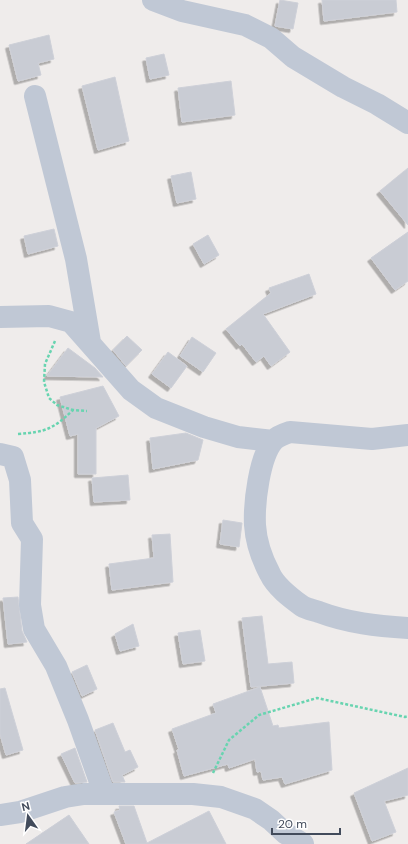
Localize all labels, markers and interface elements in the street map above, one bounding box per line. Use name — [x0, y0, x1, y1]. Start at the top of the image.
north arrow — [8, 796, 48, 836]
text: N — [20, 799, 31, 814]
scale bar — [272, 810, 340, 836]
text: 20 m — [278, 816, 307, 832]

